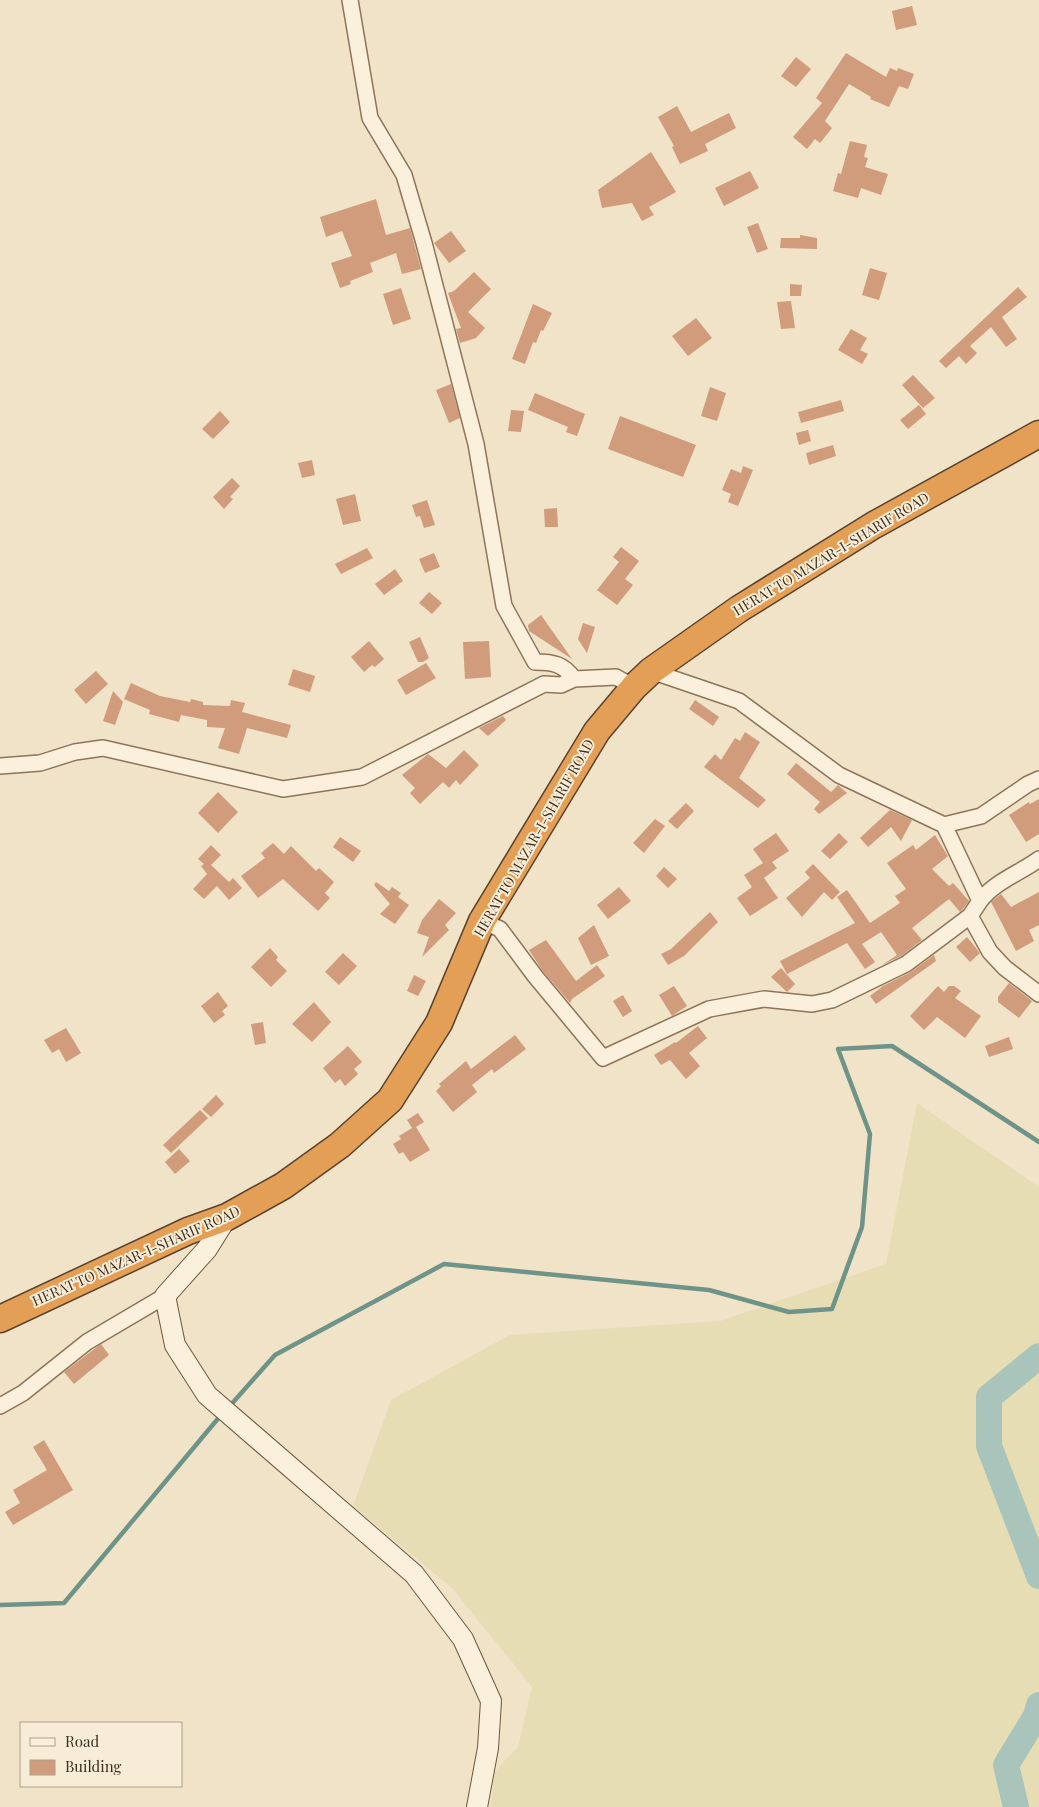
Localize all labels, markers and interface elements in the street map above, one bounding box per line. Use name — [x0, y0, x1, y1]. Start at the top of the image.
street label: HERAT TO MAZAR-I-SHARIF ROAD — [729, 487, 932, 620]
street label: HERAT TO MAZAR-I-SHARIF ROAD — [469, 735, 598, 940]
street label: HERAT TO MAZAR-I-SHARIF ROAD — [29, 1201, 243, 1310]
legend — [20, 1722, 182, 1787]
text: Road — [65, 1731, 99, 1751]
text: Building — [65, 1756, 122, 1776]

